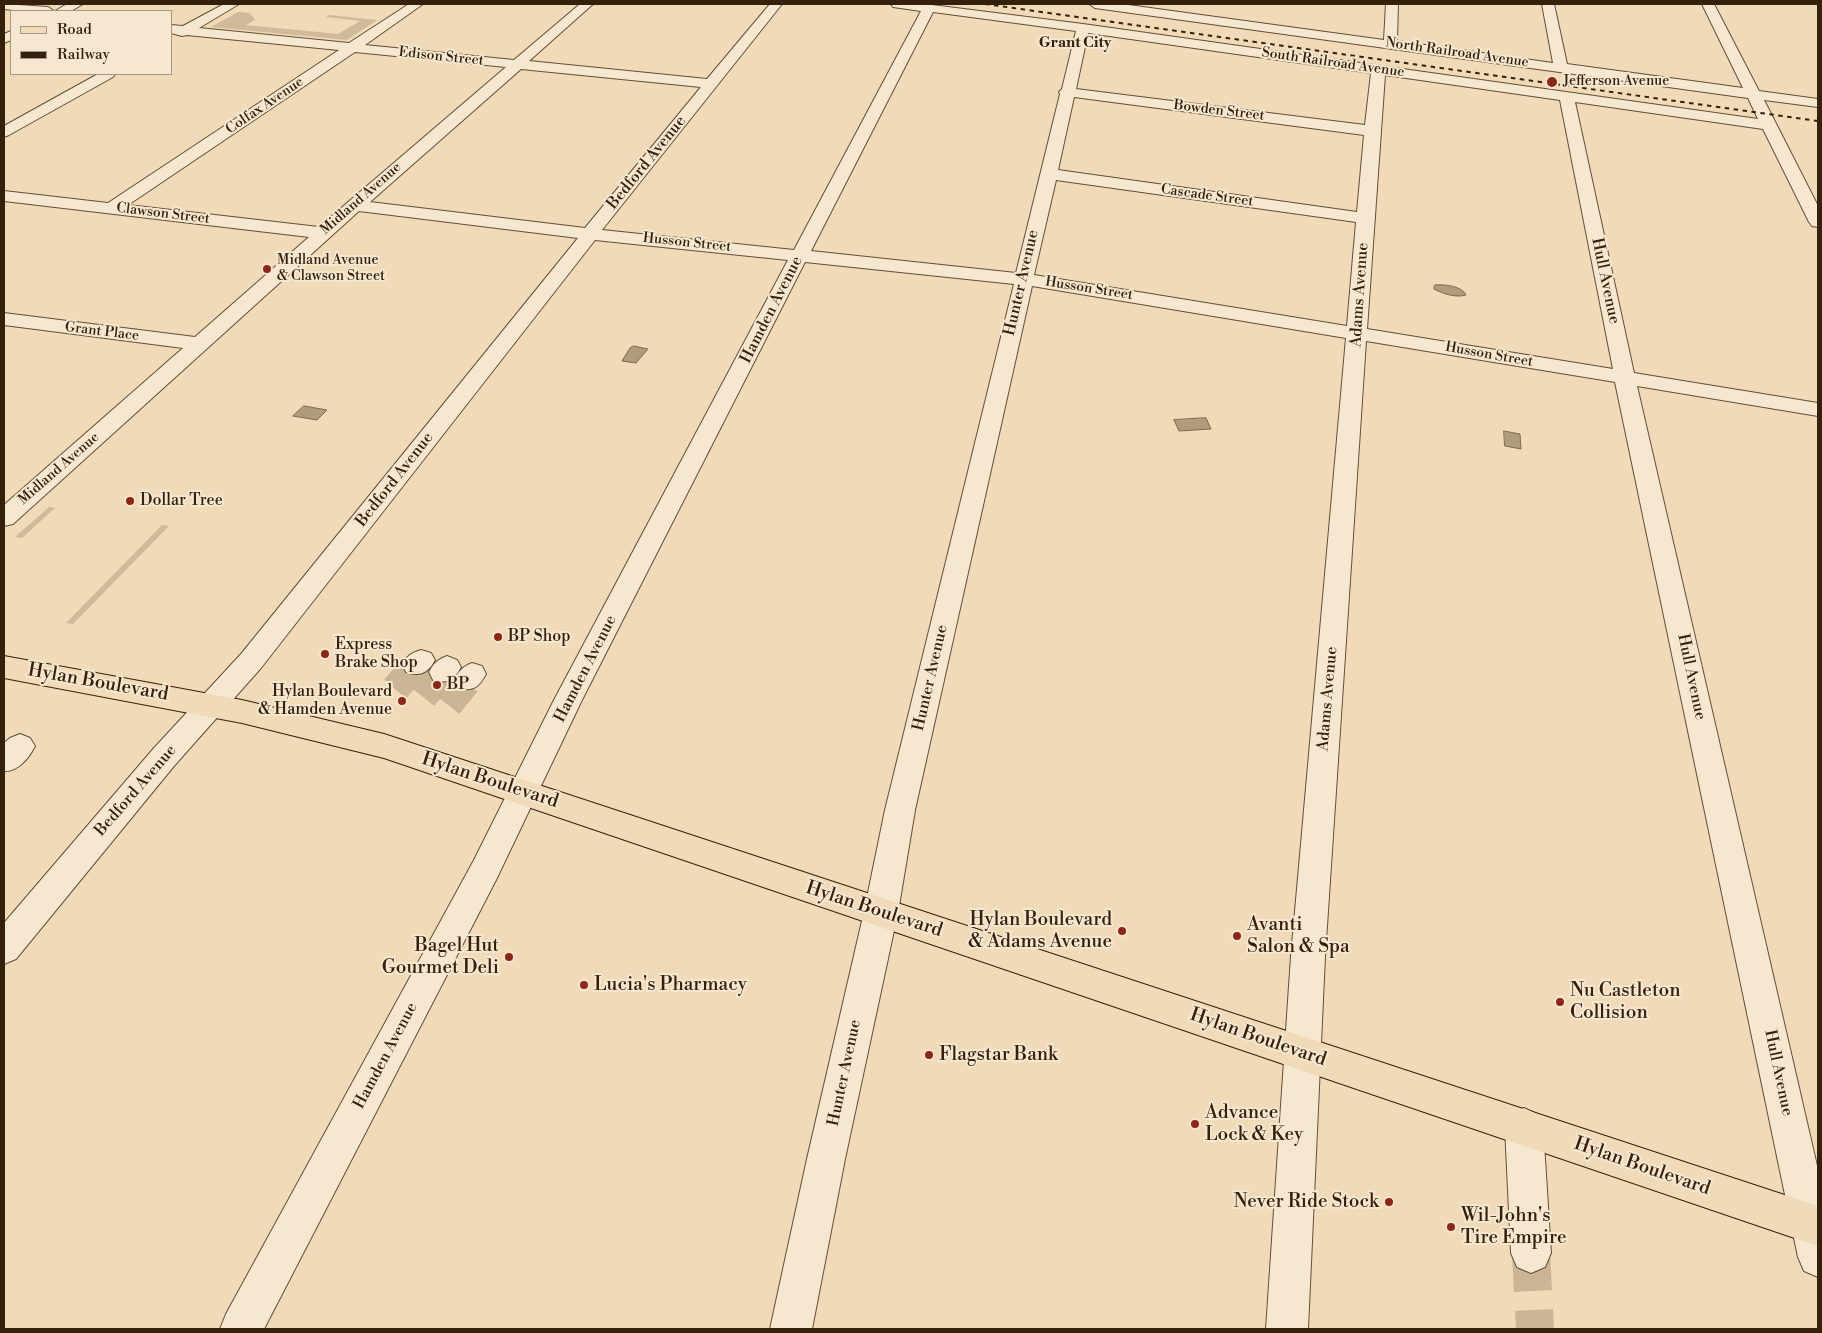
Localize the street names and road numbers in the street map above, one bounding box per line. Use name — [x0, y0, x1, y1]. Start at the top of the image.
street label: North Railroad Avenue — [1384, 35, 1530, 71]
street label: Edison Street — [398, 44, 484, 70]
street label: South Railroad Avenue — [1261, 45, 1405, 81]
street label: Colfax Avenue — [223, 74, 307, 138]
street label: Bowden Street — [1173, 97, 1265, 125]
street label: Bedford Avenue — [603, 112, 691, 214]
street label: Midland Avenue — [317, 159, 405, 239]
street label: Cascade Street — [1160, 181, 1254, 211]
street label: Clawson Street — [115, 200, 211, 228]
street label: Hunter Avenue — [1000, 228, 1044, 338]
street label: Husson Street — [642, 230, 732, 256]
street label: Hull Avenue — [1587, 236, 1623, 326]
street label: Adams Avenue — [1347, 242, 1373, 348]
street label: Hamden Avenue — [737, 253, 807, 367]
street label: Husson Street — [1044, 274, 1134, 304]
street label: Grant Place — [64, 319, 140, 345]
street label: Husson Street — [1444, 339, 1534, 371]
street label: Midland Avenue — [15, 429, 103, 509]
street label: Bedford Avenue — [352, 429, 438, 531]
street label: Hamden Avenue — [551, 612, 621, 726]
street label: Hunter Avenue — [909, 623, 953, 733]
street label: Hull Avenue — [1673, 632, 1709, 722]
street label: Adams Avenue — [1314, 646, 1342, 752]
street label: Hylan Boulevard — [26, 659, 170, 707]
street label: Bedford Avenue — [91, 741, 181, 841]
street label: Hylan Boulevard — [419, 748, 561, 814]
street label: Hylan Boulevard — [803, 877, 945, 943]
street label: Hamden Avenue — [350, 1000, 422, 1112]
street label: Hylan Boulevard — [1187, 1004, 1329, 1072]
street label: Hunter Avenue — [824, 1018, 866, 1128]
street label: Hull Avenue — [1760, 1028, 1796, 1118]
street label: Hylan Boulevard — [1571, 1133, 1713, 1201]

